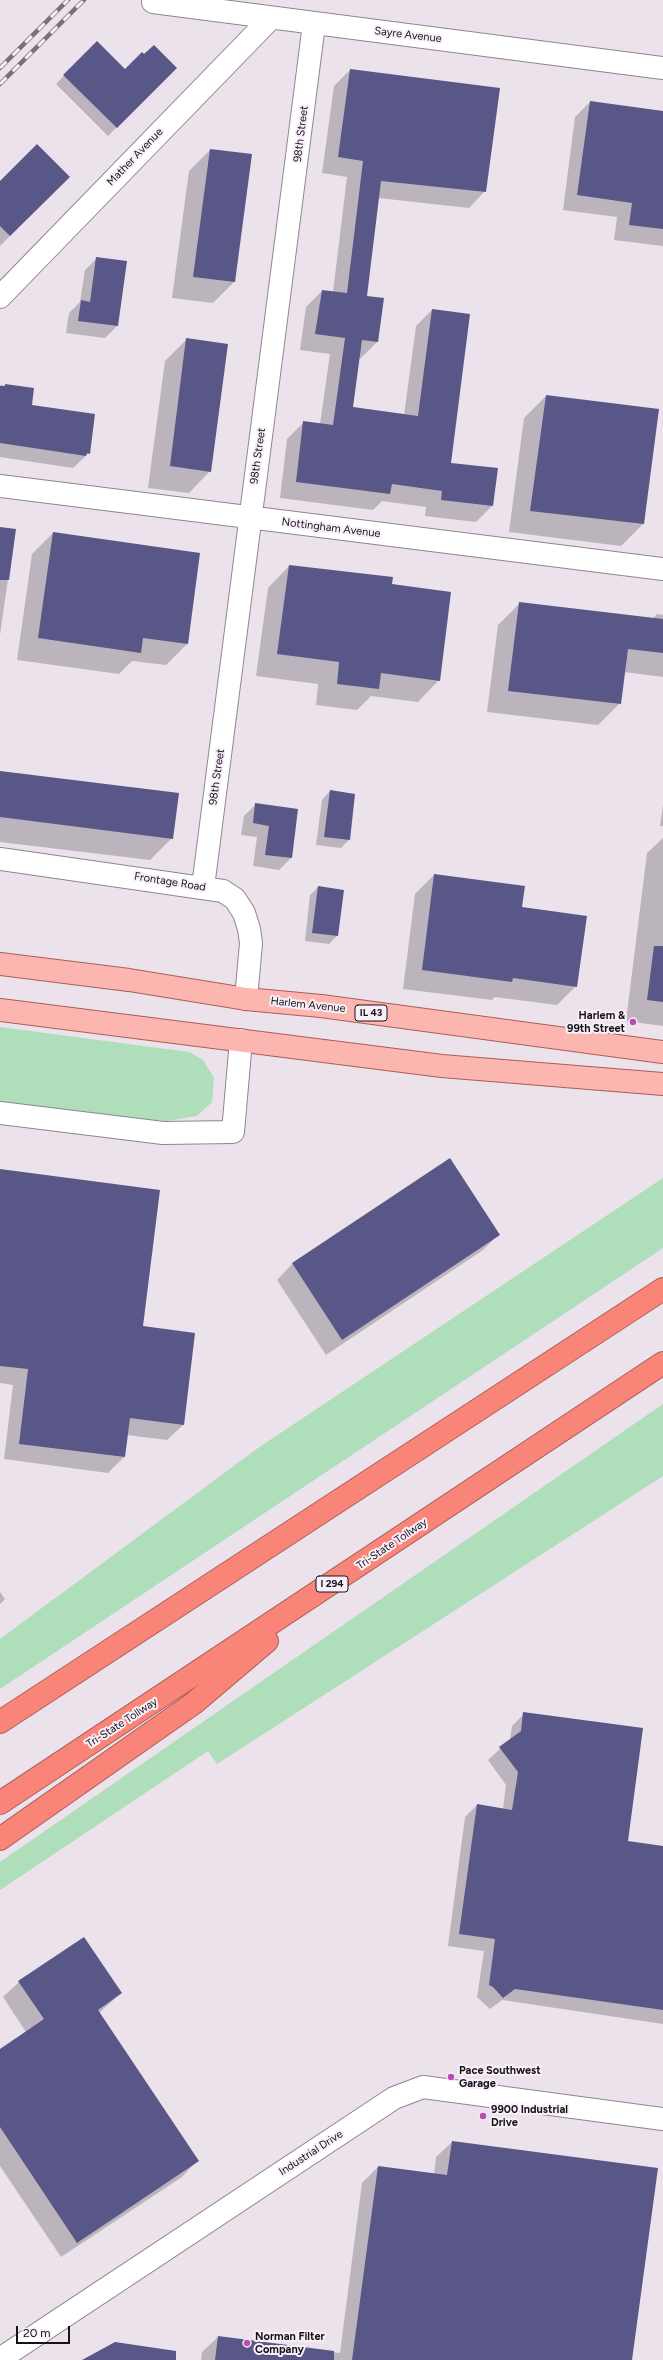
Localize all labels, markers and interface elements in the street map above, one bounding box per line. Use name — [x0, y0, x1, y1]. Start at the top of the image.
street label: Sayre Avenue — [374, 24, 442, 46]
street label: 98th Street — [291, 105, 311, 163]
street label: Mather Avenue — [104, 125, 166, 189]
street label: 98th Street — [248, 427, 268, 485]
street label: Nottingham Avenue — [281, 515, 381, 541]
street label: 98th Street — [207, 748, 227, 806]
street label: Frontage Road — [133, 870, 207, 894]
street label: Harlem Avenue — [270, 995, 346, 1015]
road number: IL 43 — [355, 1005, 387, 1021]
place label: Harlem & 99th Street — [567, 1009, 625, 1035]
marker: Harlem & 99th Street — [628, 1017, 638, 1027]
street label: Tri-State Tollway — [354, 1516, 430, 1572]
road number: I 294 — [316, 1576, 348, 1592]
street label: Tri-State Tollway — [84, 1695, 160, 1751]
place label: Pace Southwest Garage — [459, 2064, 541, 2090]
marker: Pace Southwest Garage — [446, 2072, 456, 2082]
place label: 9900 Industrial Drive — [491, 2103, 568, 2129]
marker: 9900 Industrial Drive — [478, 2111, 488, 2121]
street label: Industrial Drive — [277, 2127, 345, 2179]
scale bar — [18, 2318, 72, 2344]
text: 20 m — [23, 2326, 51, 2340]
place label: Norman Filter Company — [255, 2330, 325, 2356]
marker: Norman Filter Company — [242, 2338, 252, 2348]

